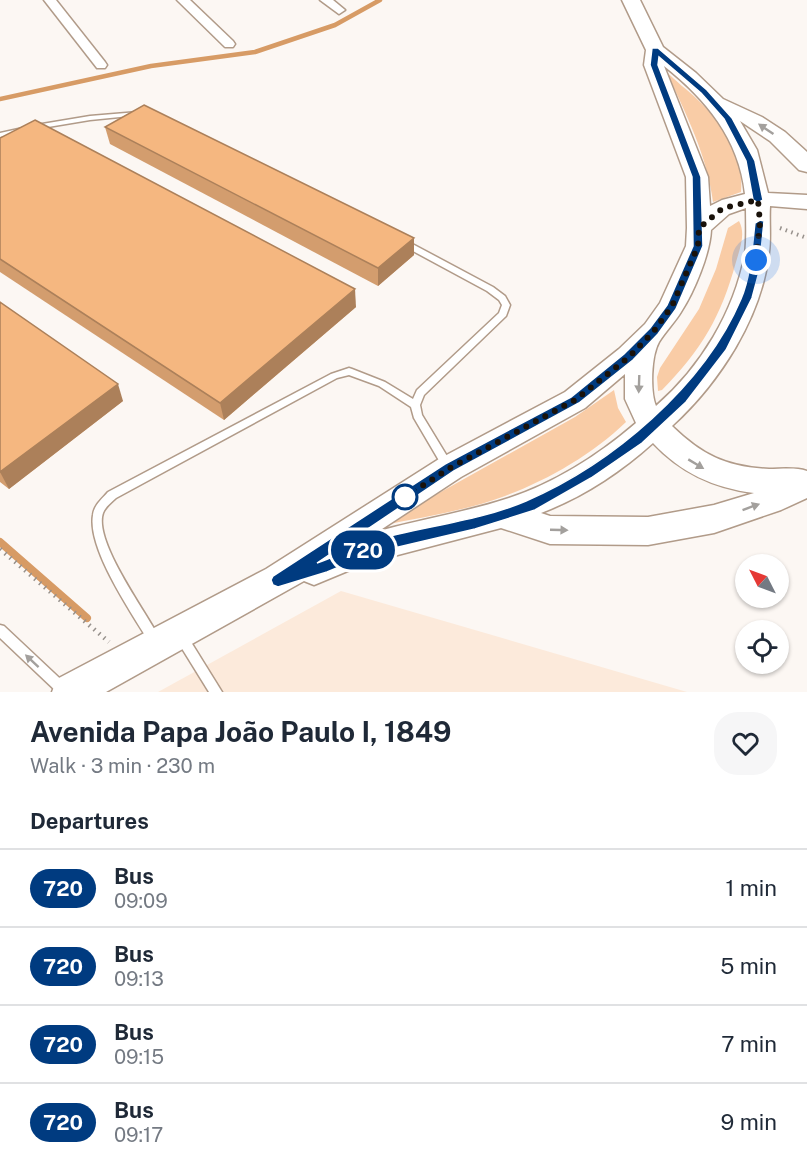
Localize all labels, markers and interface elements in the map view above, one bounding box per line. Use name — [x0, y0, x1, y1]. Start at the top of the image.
one-way arrow — [758, 123, 774, 135]
your location — [741, 245, 771, 275]
one-way arrow — [634, 375, 644, 394]
one-way arrow — [688, 458, 704, 469]
unlabelled marker — [392, 484, 418, 510]
one-way arrow — [742, 502, 760, 512]
one-way arrow — [550, 525, 569, 534]
line badge: 720 — [328, 530, 398, 570]
text: 720 — [343, 538, 383, 563]
north arrow — [735, 554, 789, 608]
map controls — [735, 554, 789, 674]
button: locate — [735, 620, 789, 674]
one-way arrow — [25, 654, 40, 668]
button: heart — [714, 712, 777, 775]
text: Avenida Papa João Paulo I, 1849 — [30, 715, 452, 748]
text: Walk · 3 min · 230 m — [30, 754, 215, 778]
text: Departures — [30, 808, 149, 834]
text: Bus — [114, 863, 154, 889]
text: 1 min — [725, 875, 777, 901]
text: 720 — [43, 876, 83, 901]
text: 09:09 — [114, 889, 168, 913]
text: Bus — [114, 941, 154, 967]
text: 5 min — [720, 953, 777, 979]
text: 720 — [43, 954, 83, 979]
text: 09:13 — [114, 967, 164, 991]
text: Bus — [114, 1019, 154, 1045]
text: 7 min — [721, 1031, 777, 1057]
text: 720 — [43, 1032, 83, 1057]
text: 09:15 — [114, 1045, 164, 1069]
text: Bus — [114, 1097, 154, 1123]
text: 9 min — [721, 1109, 777, 1135]
text: 720 — [43, 1110, 83, 1135]
text: 09:17 — [114, 1123, 163, 1147]

